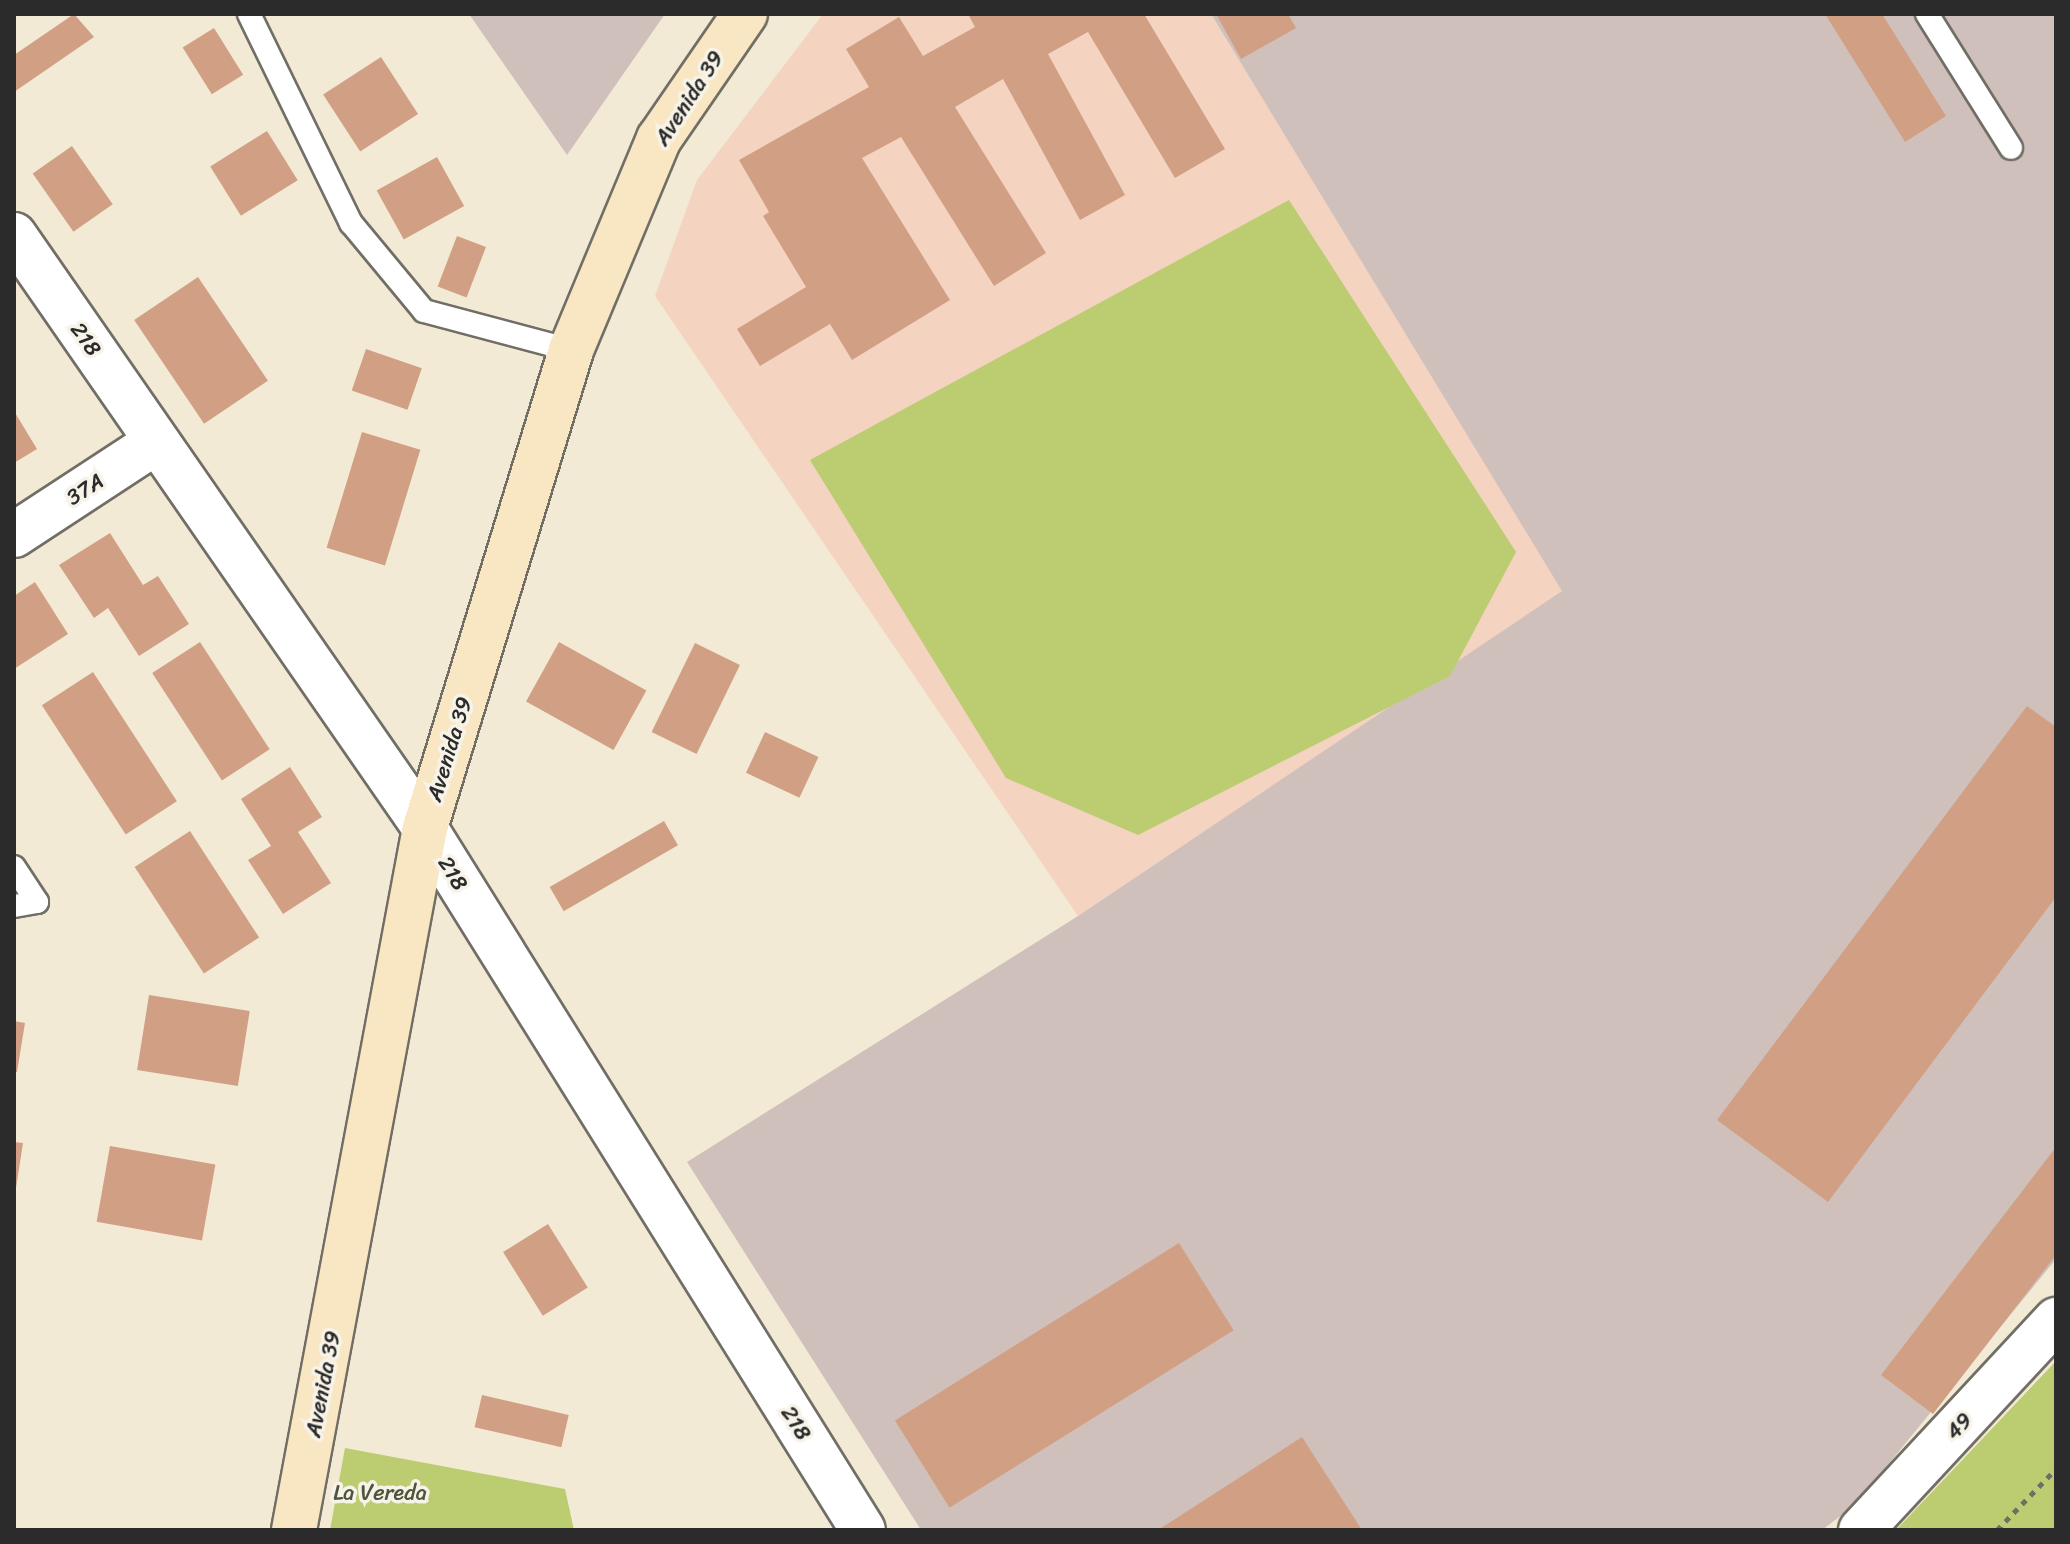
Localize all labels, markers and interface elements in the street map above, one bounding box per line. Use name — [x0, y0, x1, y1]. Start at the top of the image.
street label: Avenida 39 — [649, 46, 729, 150]
street label: 218 — [65, 317, 107, 361]
street label: 37A — [61, 467, 109, 511]
street label: Avenida 39 — [421, 694, 477, 804]
street label: 218 — [432, 851, 474, 895]
street label: Avenida 39 — [300, 1329, 346, 1439]
street label: 218 — [775, 1401, 817, 1445]
street label: 49 — [1940, 1407, 1978, 1445]
park label: La Vereda — [334, 1480, 426, 1506]

